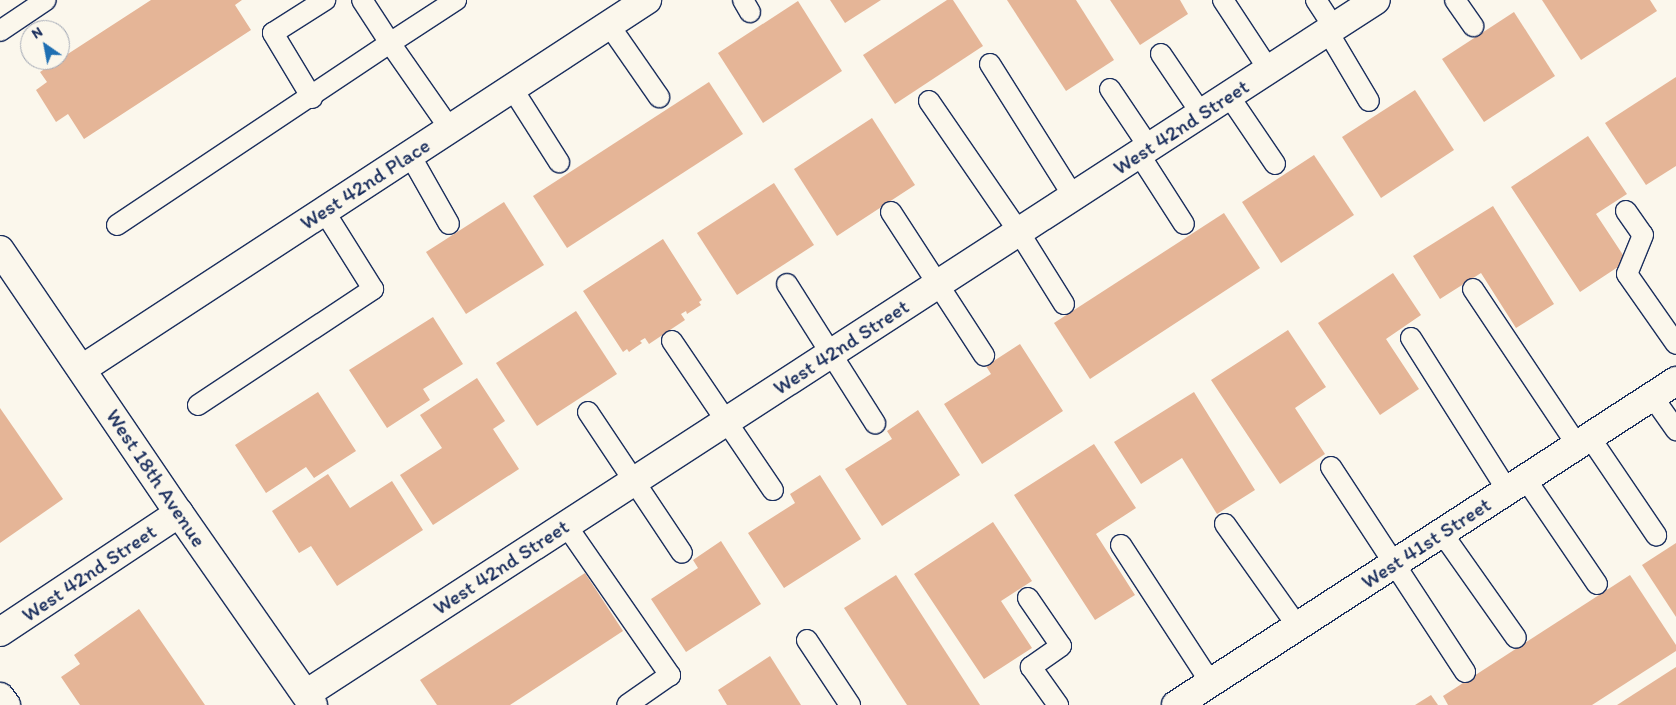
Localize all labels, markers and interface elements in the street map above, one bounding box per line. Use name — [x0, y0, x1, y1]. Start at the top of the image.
north arrow — [20, 20, 70, 70]
text: N — [29, 23, 46, 43]
street label: West 42nd Street — [1109, 74, 1253, 180]
street label: West 42nd Place — [296, 133, 434, 235]
street label: West 42nd Street — [769, 294, 913, 400]
street label: West 18th Avenue — [101, 405, 211, 551]
street label: West 41st Street — [1357, 492, 1495, 594]
street label: West 42nd Street — [429, 514, 573, 620]
street label: West 42nd Street — [17, 519, 161, 627]

